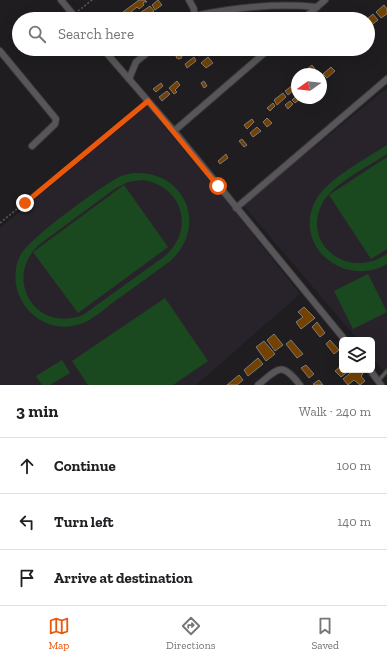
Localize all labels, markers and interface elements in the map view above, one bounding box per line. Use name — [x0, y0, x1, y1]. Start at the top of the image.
search box — [12, 12, 375, 56]
icon: search — [26, 23, 48, 45]
text: Search here — [58, 25, 134, 43]
north arrow — [291, 68, 327, 104]
route start — [209, 177, 227, 195]
route end — [16, 194, 34, 212]
map controls — [339, 337, 375, 373]
button: layers — [339, 337, 375, 373]
text: 3 min — [16, 401, 58, 421]
text: Walk · 240 m — [299, 404, 371, 419]
icon: ahead — [16, 455, 38, 477]
text: Continue — [54, 457, 116, 475]
text: 100 m — [337, 458, 371, 473]
icon: left — [16, 511, 38, 533]
text: Turn left — [54, 513, 114, 531]
text: 140 m — [337, 514, 371, 529]
icon: arrive — [16, 567, 38, 589]
text: Arrive at destination — [54, 569, 193, 587]
tab: Map — [48, 615, 70, 652]
tab: Directions — [166, 615, 216, 652]
tab: Saved — [311, 615, 339, 652]

